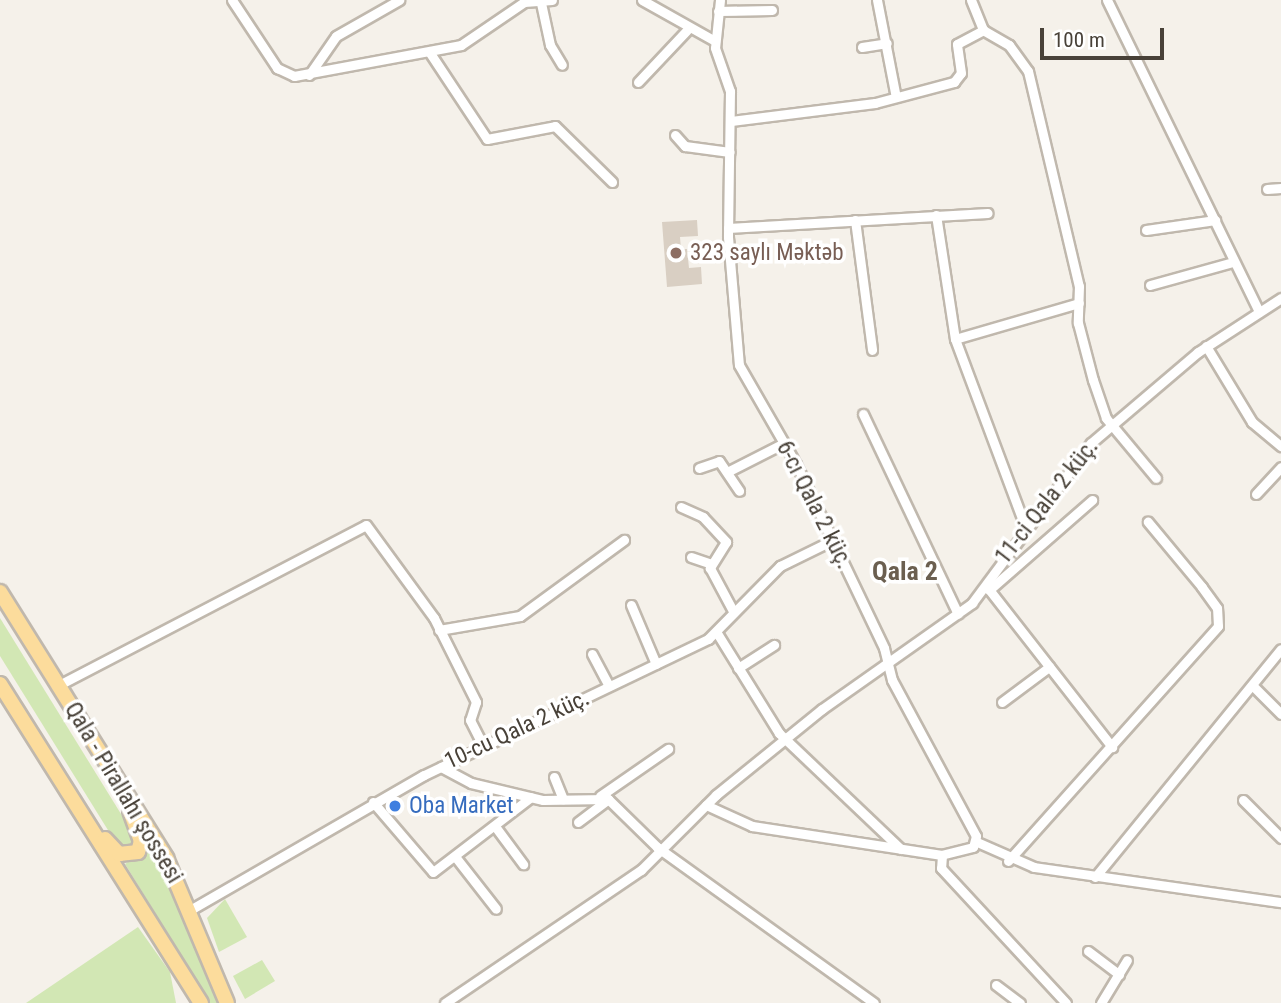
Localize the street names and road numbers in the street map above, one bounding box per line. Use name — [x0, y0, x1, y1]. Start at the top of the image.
street label: 11-ci Qala 2 küç. — [990, 434, 1104, 570]
street label: 6-cı Qala 2 küç. — [770, 437, 858, 573]
street label: 10-cu Qala 2 küç. — [440, 684, 594, 776]
street label: Qala - Pirallahı şossesi — [58, 698, 188, 888]

